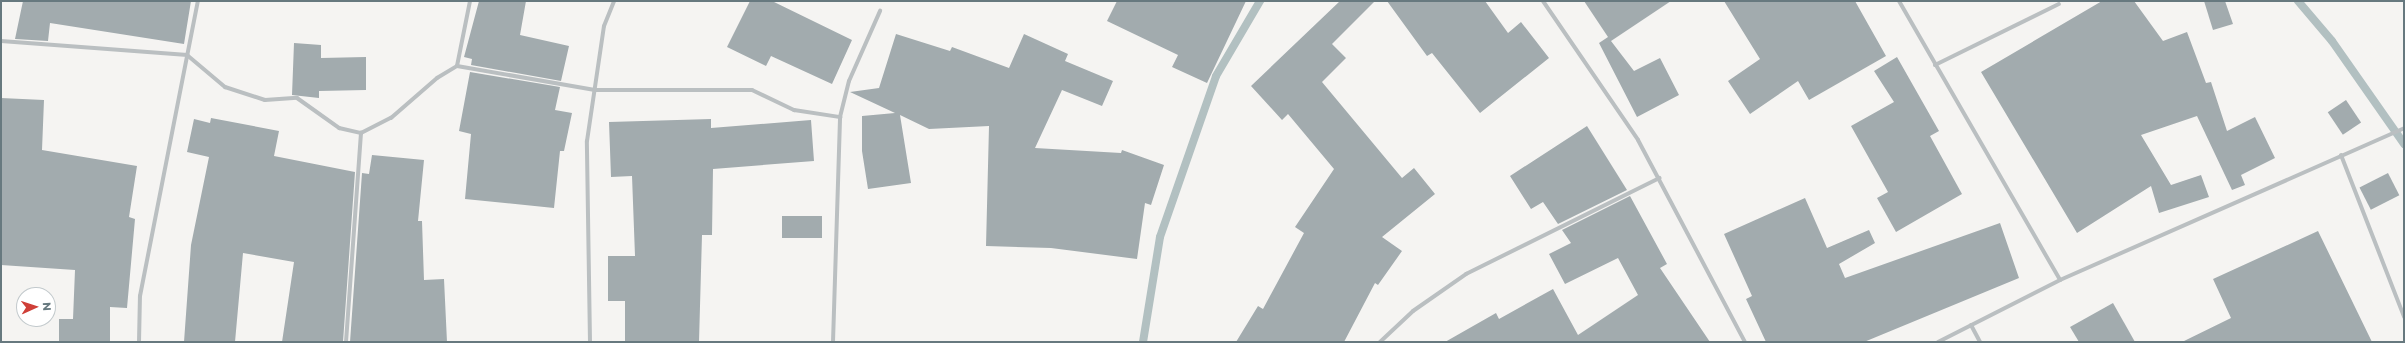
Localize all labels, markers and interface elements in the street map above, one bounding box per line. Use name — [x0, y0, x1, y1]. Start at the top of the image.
north arrow — [16, 287, 56, 327]
text: N — [40, 302, 54, 311]

